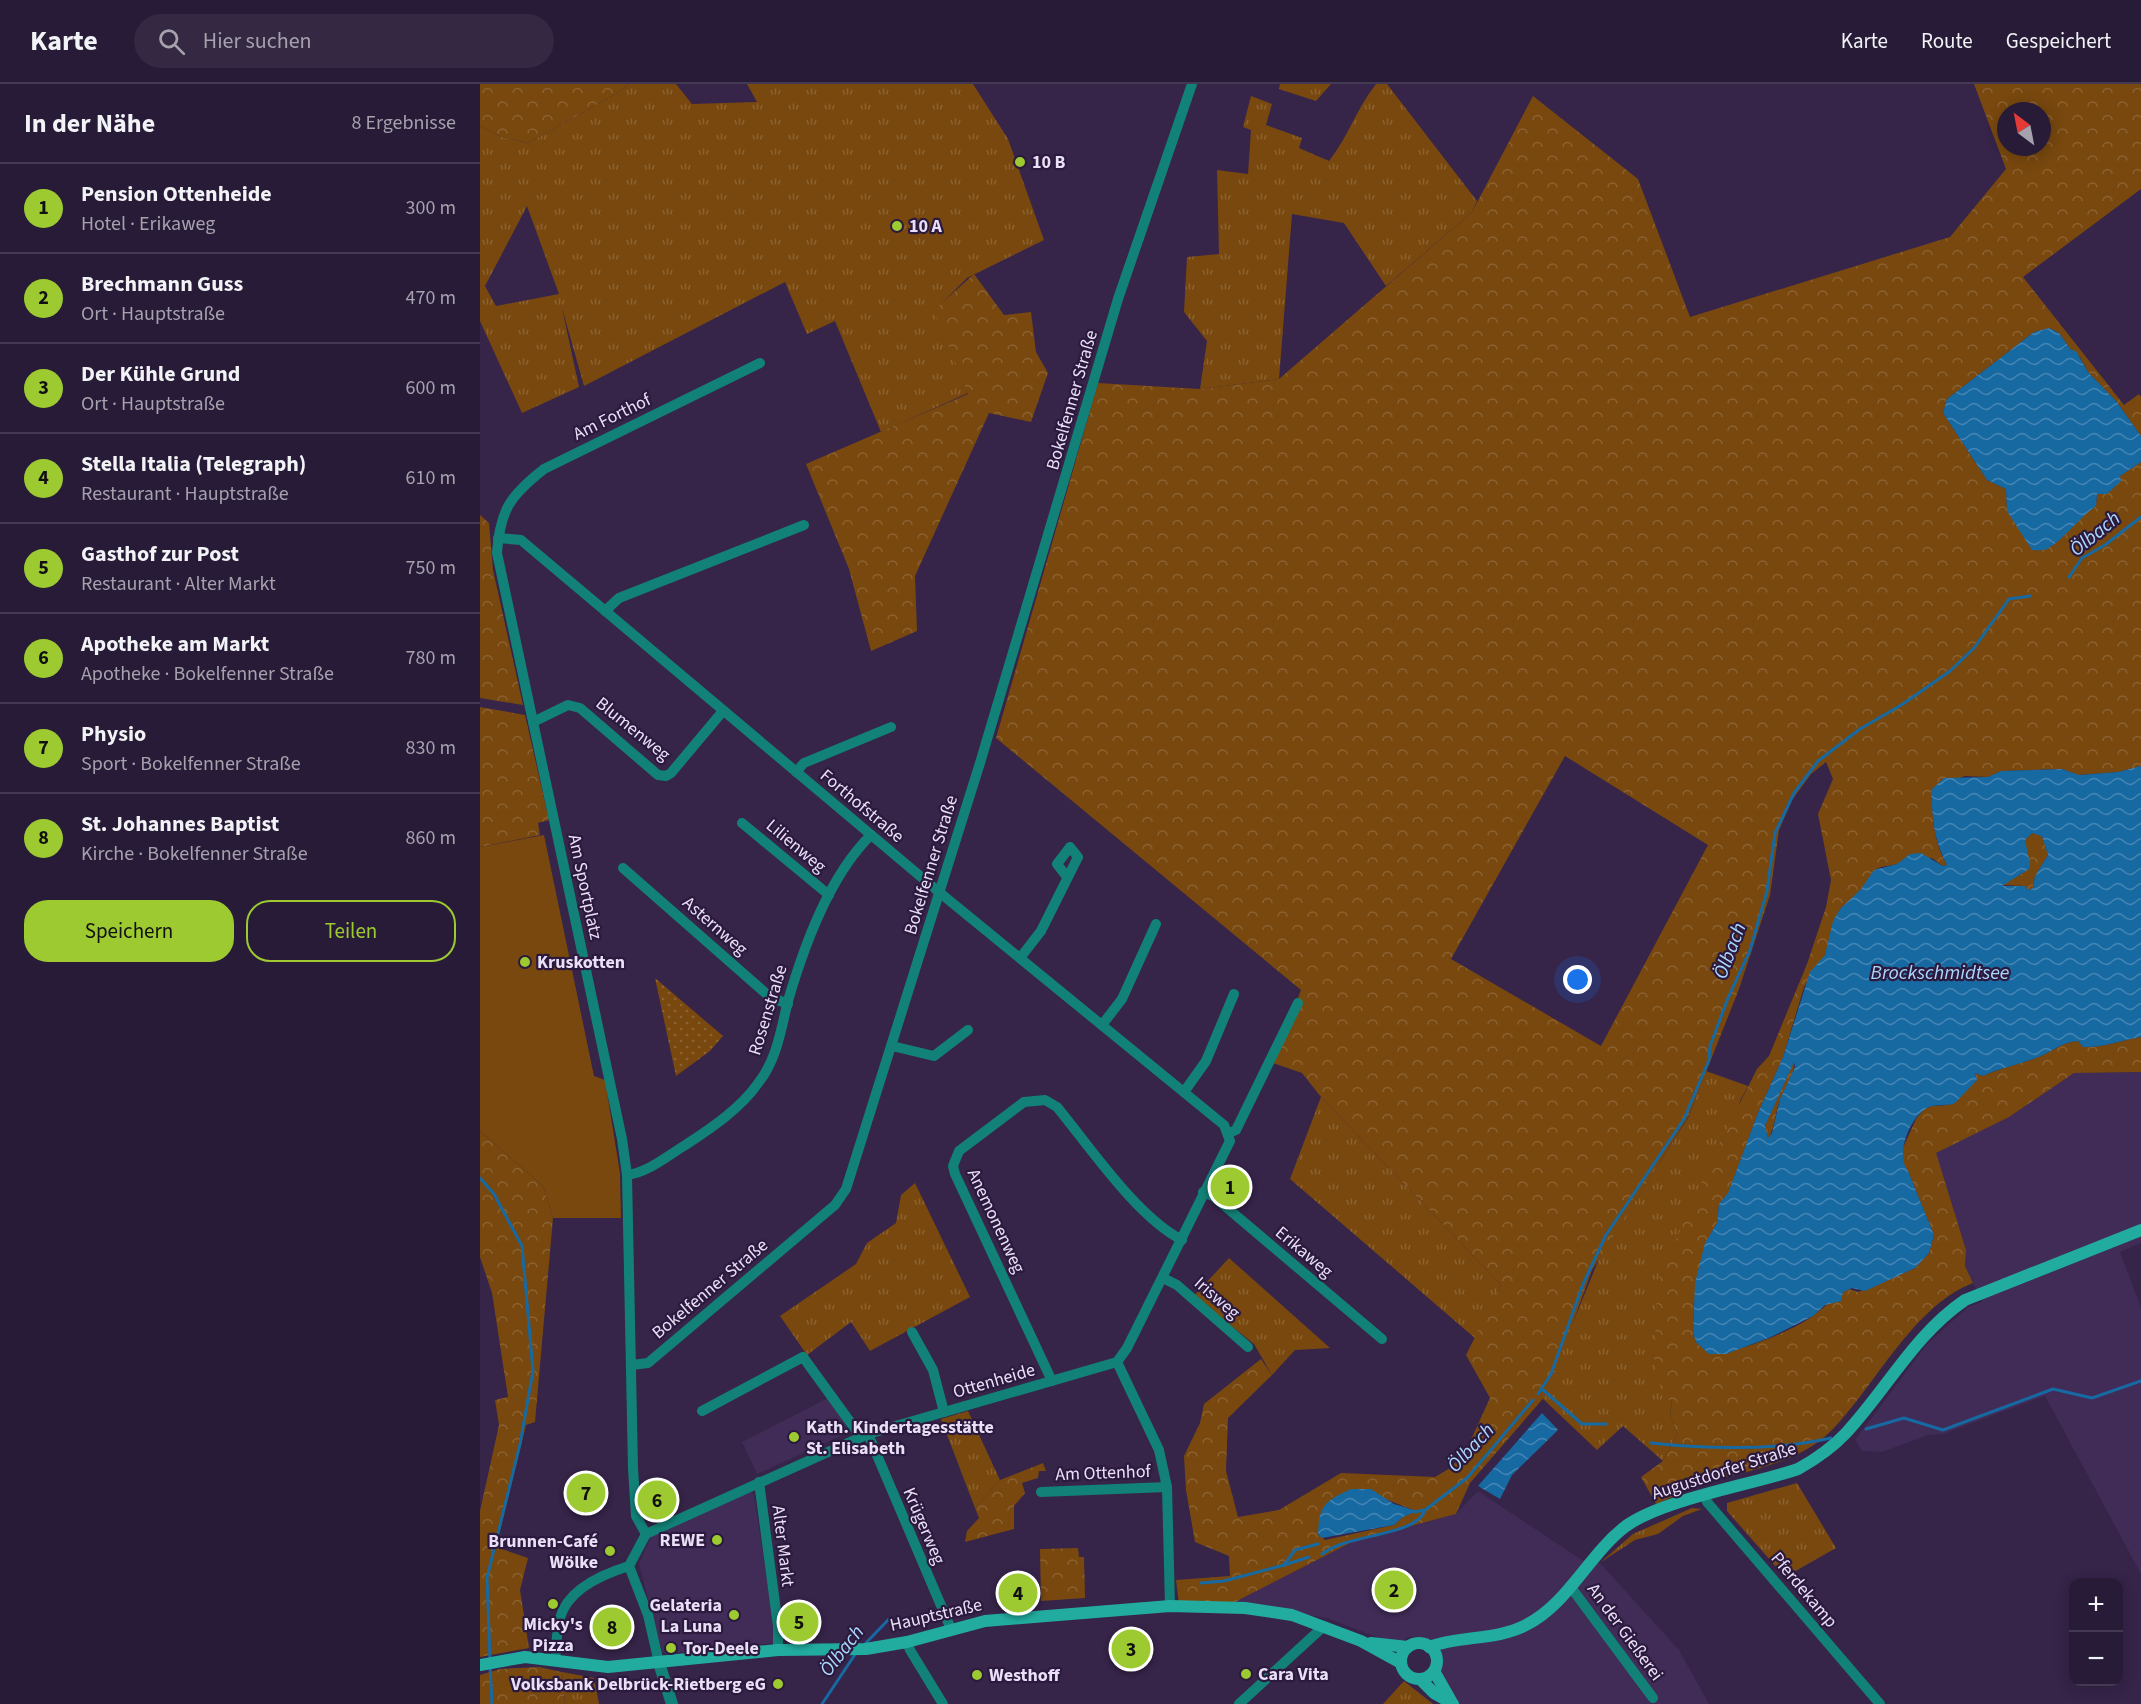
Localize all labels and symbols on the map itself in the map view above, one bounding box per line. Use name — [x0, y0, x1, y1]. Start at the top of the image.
north arrow — [1997, 102, 2051, 156]
place label: 10 B — [1032, 150, 1066, 175]
marker: 10 B — [1013, 155, 1027, 169]
place label: 10 A — [909, 214, 943, 239]
marker: 10 A — [890, 219, 904, 233]
street label: Bokelfenner Straße — [1040, 327, 1104, 473]
street label: Am Forthof — [569, 387, 656, 447]
water label: Ölbach — [2064, 505, 2126, 563]
street label: Blumenweg — [590, 691, 676, 767]
street label: Forthofstraße — [815, 763, 909, 849]
street label: Bokelfenner Straße — [898, 792, 964, 938]
street label: Lilienweg — [761, 813, 831, 879]
street label: Am Sportplatz — [562, 832, 608, 942]
street label: Asternweg — [677, 891, 753, 961]
water label: Ölbach — [1706, 919, 1754, 983]
place label: Kruskotten — [537, 950, 625, 975]
marker: Kruskotten — [518, 955, 532, 969]
water label: Brockschmidtsee — [1871, 959, 2009, 987]
street label: Rosenstraße — [742, 962, 794, 1058]
your location — [1563, 965, 1592, 994]
pin: 1 — [1210, 1164, 1250, 1210]
street label: Anemonenweg — [961, 1165, 1031, 1277]
street label: Erikaweg — [1270, 1220, 1338, 1284]
street label: Bokelfenner Straße — [647, 1233, 773, 1345]
street label: Irisweg — [1189, 1271, 1245, 1325]
street label: Ottenheide — [950, 1357, 1038, 1405]
place label: Kath. Kindertagesstätte St. Elisabeth — [806, 1415, 994, 1461]
water label: Ölbach — [1441, 1417, 1501, 1479]
marker: Kath. Kindertagesstätte St. Elisabeth — [787, 1430, 801, 1444]
street label: Augustdorfer Straße — [1649, 1436, 1800, 1506]
street label: Am Ottenhof — [1055, 1459, 1152, 1487]
pin: 7 — [566, 1470, 606, 1516]
pin: 6 — [638, 1478, 676, 1522]
street label: Krügerweg — [897, 1484, 951, 1568]
street label: Alter Markt — [766, 1504, 800, 1588]
place label: REWE — [660, 1528, 705, 1553]
place label: Brunnen-Café Wölke — [488, 1529, 598, 1575]
marker: REWE — [710, 1533, 724, 1547]
marker: Brunnen-Café Wölke — [603, 1544, 617, 1558]
street label: Pferdekamp — [1765, 1547, 1843, 1633]
pin: 2 — [1374, 1568, 1414, 1612]
pin: 4 — [998, 1570, 1038, 1616]
street label: An der Gießerei — [1581, 1578, 1669, 1686]
street label: Hauptstraße — [888, 1592, 984, 1638]
place label: Gelateria La Luna — [649, 1593, 722, 1639]
marker: Micky's Pizza — [546, 1597, 560, 1611]
pin: 5 — [780, 1600, 818, 1644]
pin: 8 — [592, 1604, 632, 1650]
marker: Gelateria La Luna — [727, 1608, 741, 1622]
place label: Micky's Pizza — [523, 1612, 583, 1658]
water label: Ölbach — [813, 1619, 871, 1683]
pin: 3 — [1112, 1626, 1150, 1672]
place label: Tor-Deele — [683, 1636, 759, 1661]
marker: Tor-Deele — [664, 1641, 678, 1655]
place label: Cara Vita — [1258, 1662, 1329, 1687]
place label: Westhoff — [989, 1663, 1061, 1688]
marker: Cara Vita — [1239, 1667, 1253, 1681]
marker: Westhoff — [970, 1668, 984, 1682]
place label: Volksbank Delbrück-Rietberg eG — [510, 1672, 766, 1697]
marker: Volksbank Delbrück-Rietberg eG — [771, 1677, 785, 1691]

